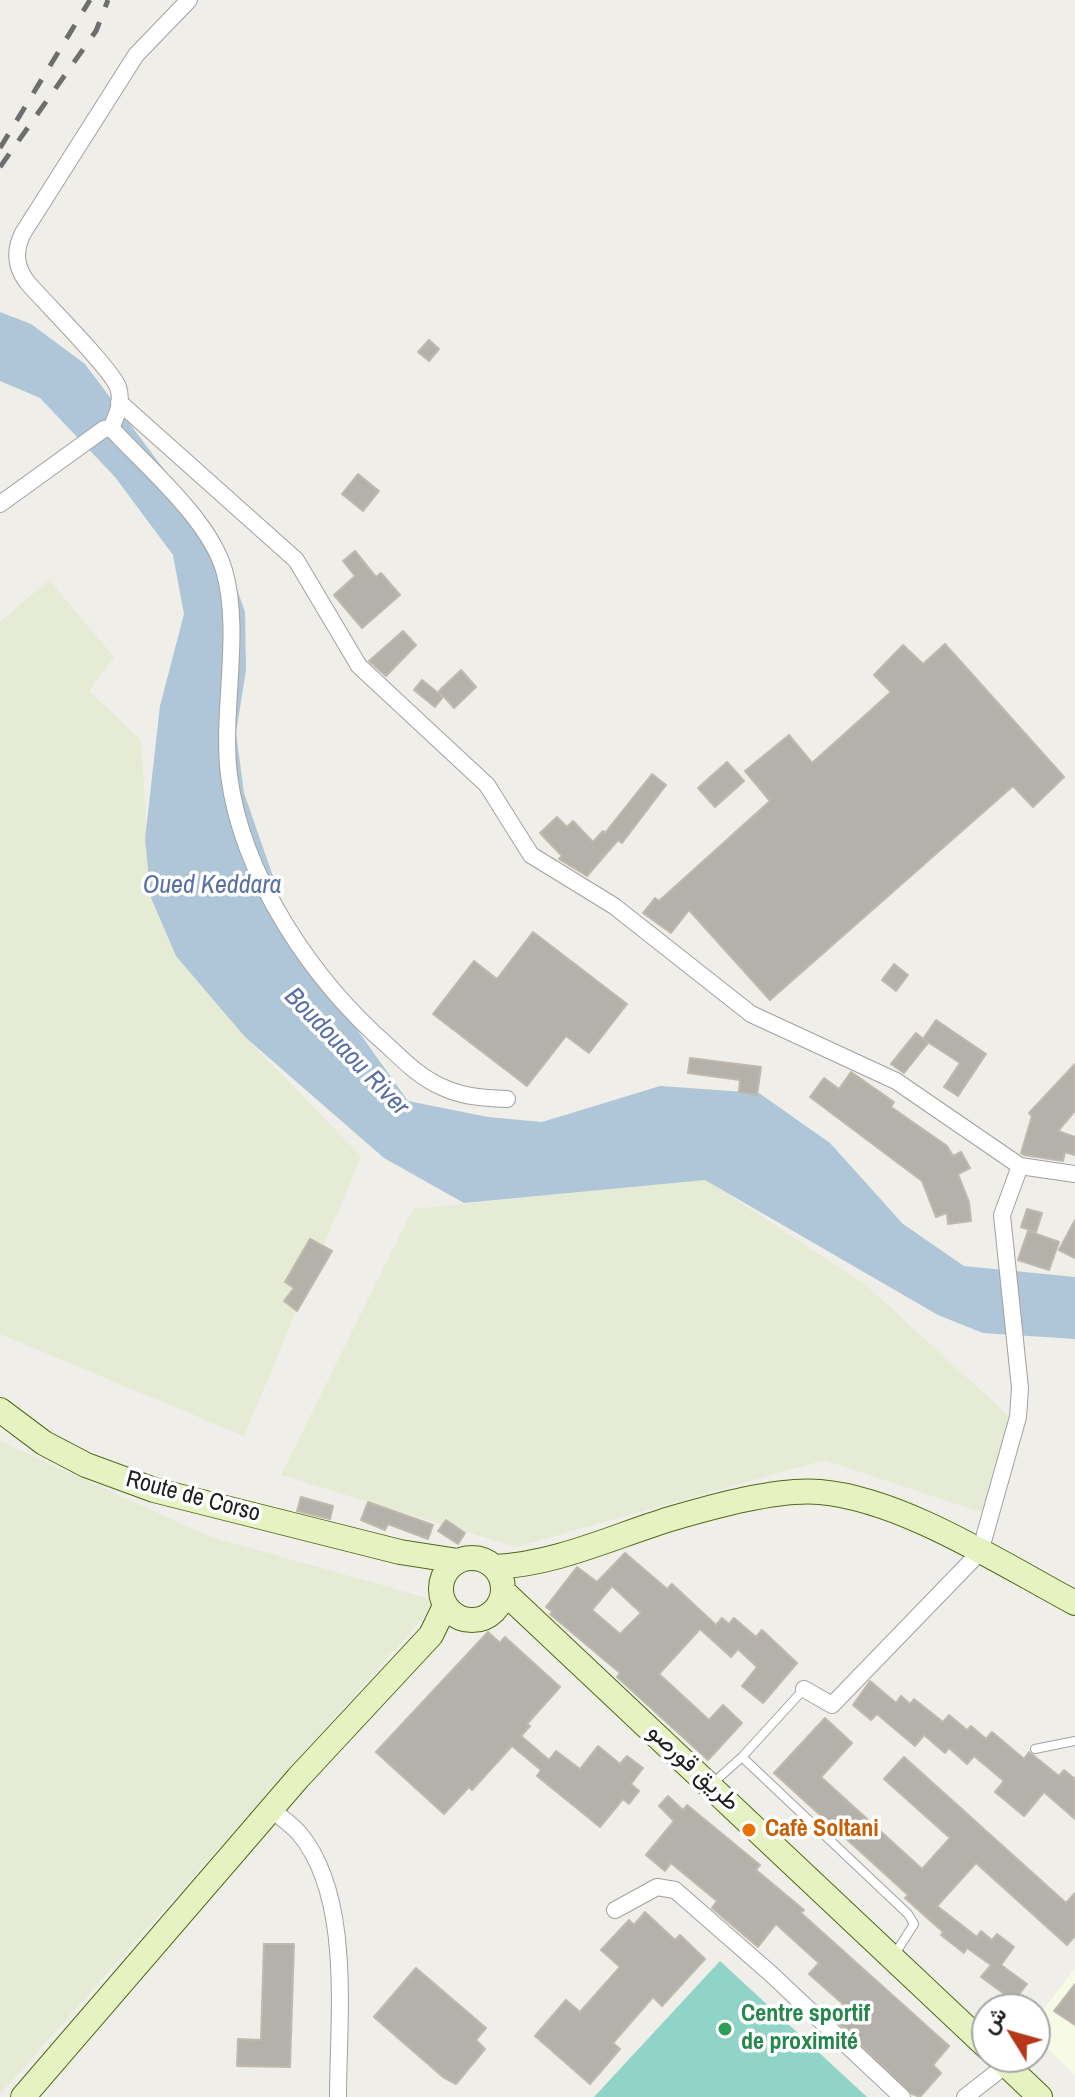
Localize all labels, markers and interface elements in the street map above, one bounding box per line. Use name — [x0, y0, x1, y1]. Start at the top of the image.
water label: Oued Keddara — [143, 870, 281, 902]
water label: Boudouaou River — [277, 981, 415, 1123]
street label: Route de Corso — [123, 1465, 263, 1529]
street label: طريق قورصو — [641, 1718, 745, 1818]
place label: Cafè Soltani — [765, 1816, 879, 1844]
marker: Cafè Soltani — [740, 1821, 758, 1839]
north arrow — [971, 1993, 1051, 2073]
text: ش — [973, 2000, 1013, 2039]
place label: Centre sportif de proximité — [741, 2001, 870, 2057]
marker: Centre sportif de proximité — [716, 2020, 734, 2038]

